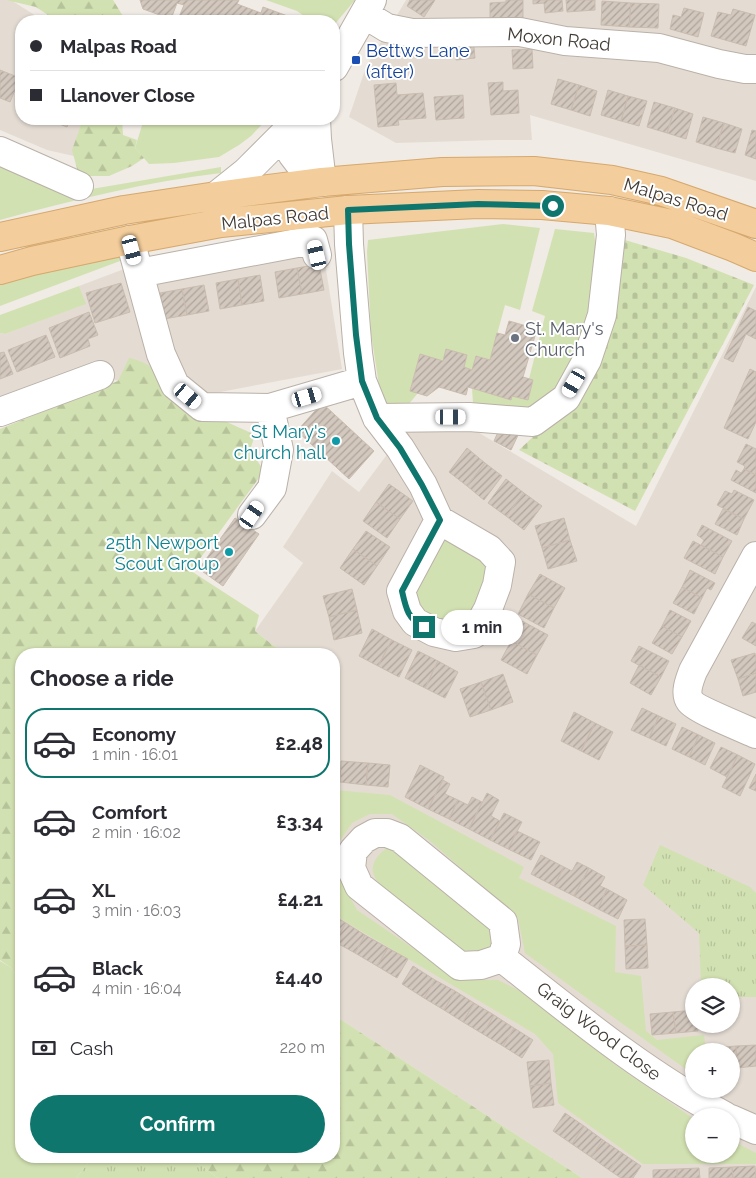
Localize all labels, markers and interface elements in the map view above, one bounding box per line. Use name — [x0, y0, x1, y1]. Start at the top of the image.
street label: Moxon Road — [506, 23, 612, 55]
text: Malpas Road — [60, 35, 177, 57]
place label: Bettws Lane (after) — [366, 40, 470, 82]
marker: Bettws Lane (after) — [350, 54, 362, 66]
text: Llanover Close — [60, 84, 195, 106]
street label: Malpas Road — [621, 173, 731, 225]
route start — [542, 195, 564, 217]
street label: Malpas Road — [220, 202, 330, 234]
car — [120, 234, 143, 266]
car — [306, 239, 327, 271]
place label: St. Mary's Church — [525, 318, 604, 360]
marker: St. Mary's Church — [509, 332, 521, 344]
car — [560, 366, 587, 400]
car — [171, 381, 204, 411]
car — [290, 386, 323, 408]
car — [436, 410, 466, 425]
place label: St Mary's church hall — [234, 421, 326, 463]
marker: St Mary's church hall — [330, 435, 342, 447]
car — [237, 498, 266, 532]
place label: 25th Newport Scout Group — [106, 532, 219, 574]
marker: 25th Newport Scout Group — [223, 546, 235, 558]
callout: 1 min — [442, 610, 524, 644]
route end — [413, 616, 435, 638]
text: 1 min — [462, 618, 502, 637]
text: Choose a ride — [30, 665, 174, 691]
icon: car — [32, 721, 77, 766]
text: Economy — [92, 723, 176, 745]
text: £2.48 — [275, 732, 323, 754]
text: 1 min · 16:01 — [92, 745, 178, 764]
icon: car — [32, 799, 77, 844]
text: Comfort — [92, 801, 167, 823]
text: £3.34 — [276, 810, 323, 832]
text: 2 min · 16:02 — [92, 823, 181, 842]
icon: car — [32, 877, 77, 922]
text: XL — [92, 879, 115, 901]
text: £4.21 — [277, 888, 323, 910]
text: 3 min · 16:03 — [92, 901, 181, 920]
icon: car — [32, 955, 77, 1000]
text: Black — [92, 957, 143, 979]
text: £4.40 — [275, 966, 323, 988]
street label: Graig Wood Close — [533, 977, 666, 1085]
map controls — [685, 978, 740, 1163]
button: layers — [685, 978, 740, 1033]
text: 4 min · 16:04 — [92, 979, 182, 998]
icon: cash — [30, 1034, 58, 1062]
text: Cash — [70, 1037, 114, 1059]
text: 220 m — [280, 1038, 325, 1057]
button: + — [685, 1043, 740, 1098]
button: Confirm — [30, 1095, 325, 1153]
button: − — [685, 1108, 740, 1163]

